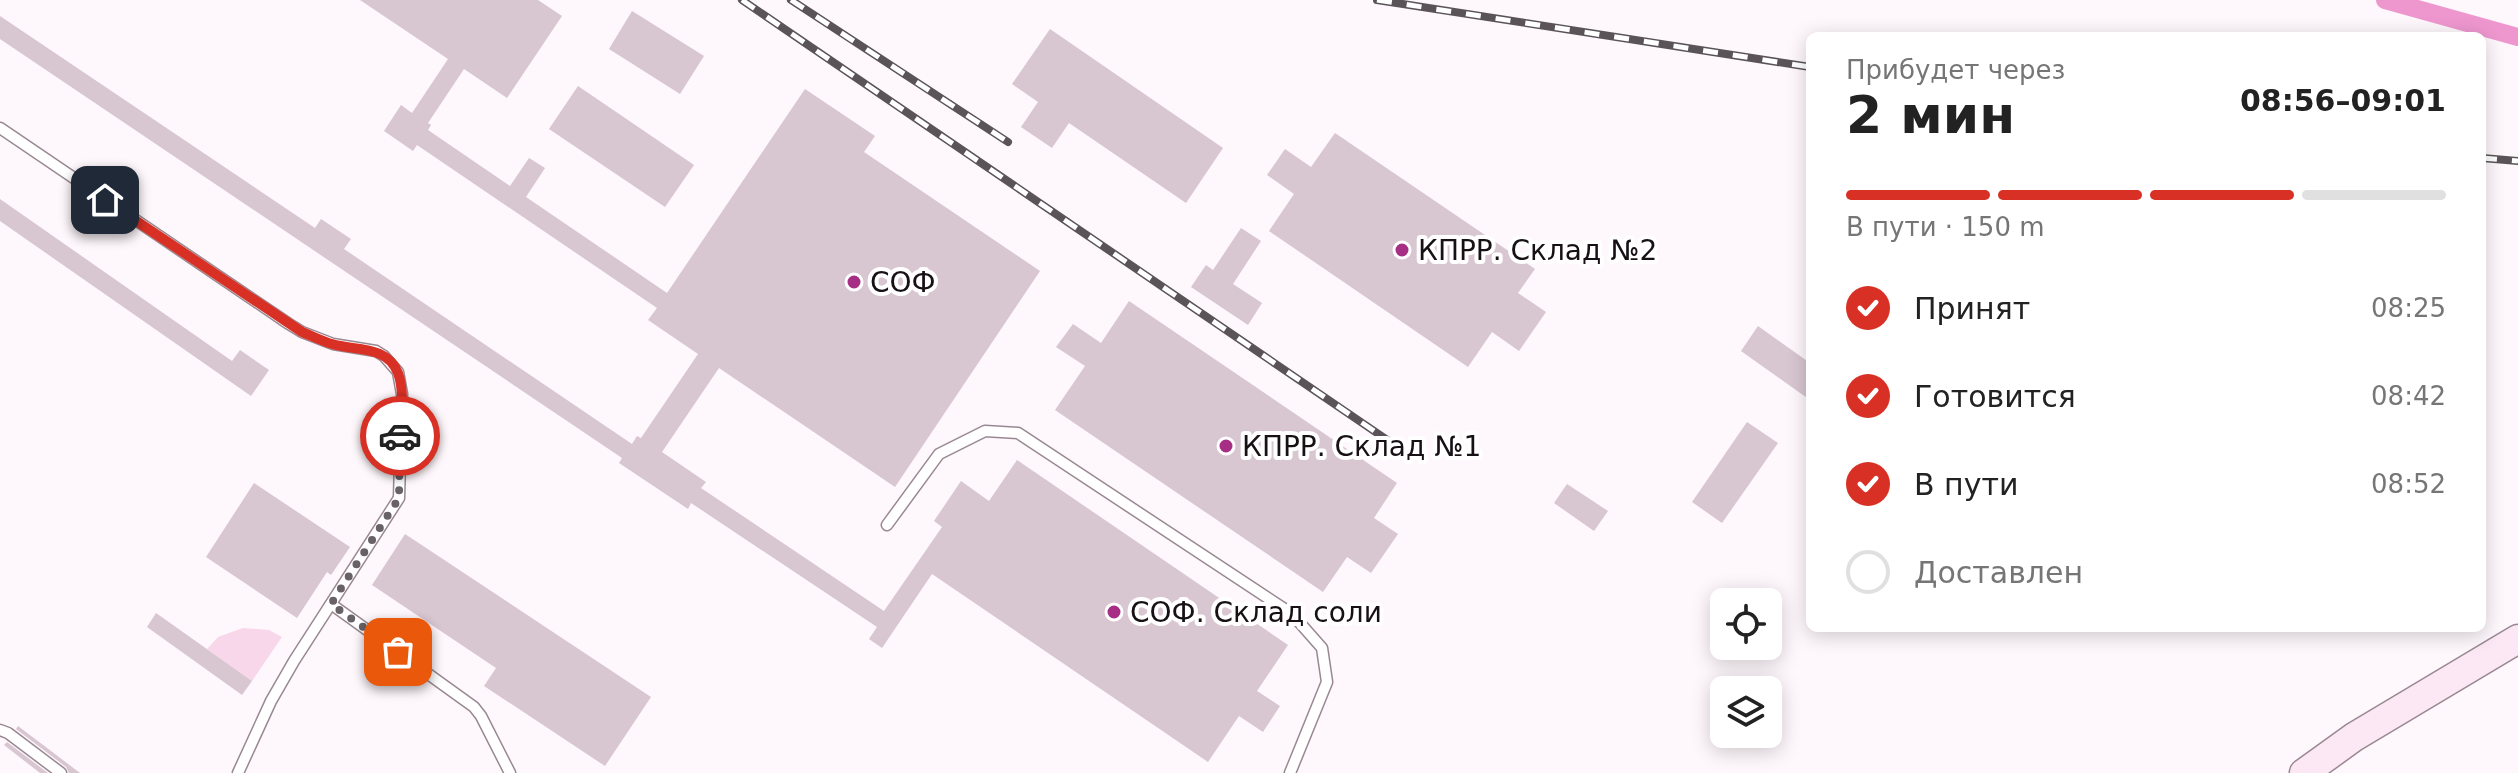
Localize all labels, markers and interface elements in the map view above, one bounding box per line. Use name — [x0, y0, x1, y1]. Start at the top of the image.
text: Прибудет через — [1846, 55, 2065, 85]
text: 08:56–09:01 — [2240, 83, 2446, 118]
text: 2 мин — [1846, 85, 2015, 145]
pin — [71, 166, 139, 234]
icon: home — [83, 178, 127, 222]
text: В пути · 150 m — [1846, 212, 2045, 242]
place label: КПРР. Склад №2 — [1418, 234, 1657, 267]
marker: КПРР. Склад №2 — [1393, 241, 1411, 259]
place label: СОФ — [870, 266, 936, 299]
marker: СОФ — [845, 273, 863, 291]
icon: check — [1846, 286, 1890, 330]
text: Принят — [1914, 291, 2030, 326]
text: 08:25 — [2371, 293, 2446, 323]
icon: check — [1846, 374, 1890, 418]
text: Готовится — [1914, 379, 2076, 414]
text: 08:42 — [2371, 381, 2446, 411]
courier — [360, 396, 440, 476]
icon: car — [378, 414, 422, 458]
place label: КПРР. Склад №1 — [1242, 430, 1481, 463]
marker: КПРР. Склад №1 — [1217, 437, 1235, 455]
icon: check — [1846, 462, 1890, 506]
text: В пути — [1914, 467, 2018, 502]
text: 08:52 — [2371, 469, 2446, 499]
text: Доставлен — [1914, 555, 2083, 590]
map controls — [1710, 588, 1782, 748]
button: locate — [1710, 588, 1782, 660]
place label: СОФ. Склад соли — [1130, 596, 1382, 629]
marker: СОФ. Склад соли — [1105, 603, 1123, 621]
pin — [364, 618, 432, 686]
icon: bag — [376, 630, 420, 674]
button: layers — [1710, 676, 1782, 748]

